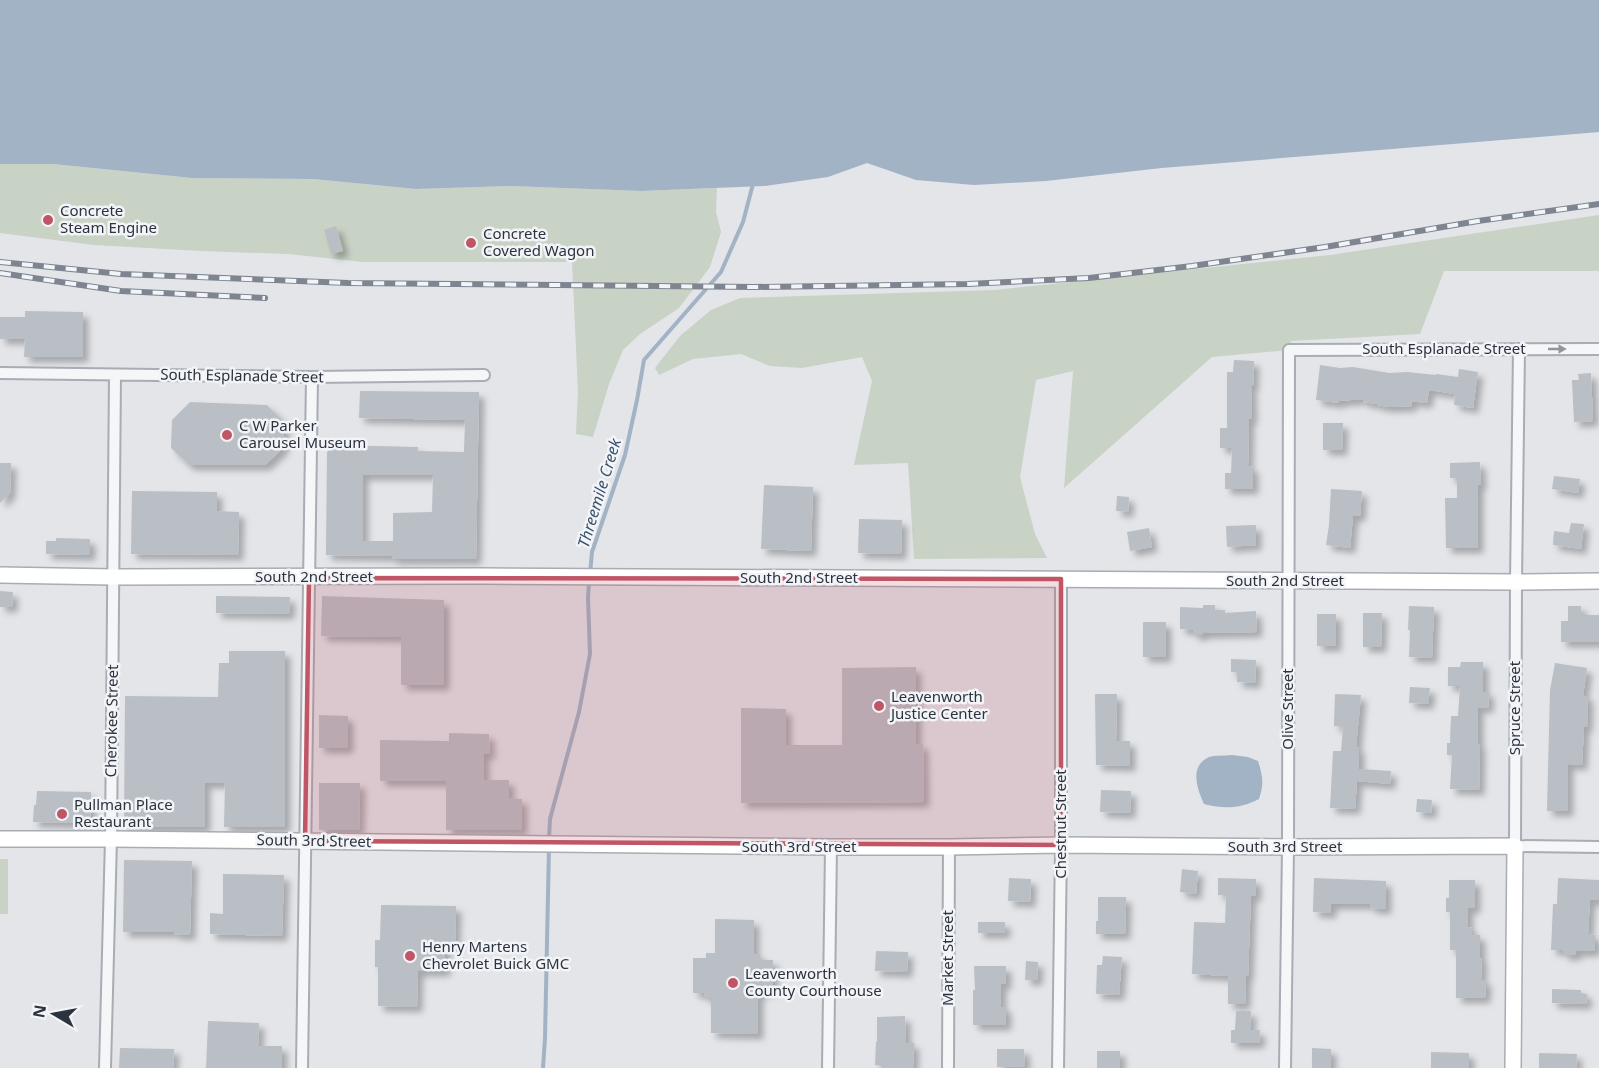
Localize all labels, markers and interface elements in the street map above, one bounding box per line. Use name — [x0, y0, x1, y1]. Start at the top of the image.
place label: Concrete Steam Engine — [60, 200, 157, 237]
marker: Concrete Steam Engine — [41, 213, 55, 227]
place label: Concrete Covered Wagon — [483, 223, 594, 260]
marker: Concrete Covered Wagon — [464, 236, 478, 250]
street label: South Esplanade Street — [1362, 338, 1526, 358]
one-way arrow — [1548, 344, 1567, 354]
street label: South Esplanade Street — [160, 364, 324, 386]
place label: C W Parker Carousel Museum — [239, 415, 366, 452]
marker: C W Parker Carousel Museum — [220, 428, 234, 442]
water label: Threemile Creek — [572, 435, 626, 550]
street label: South 2nd Street — [255, 566, 374, 586]
street label: South 2nd Street — [740, 567, 859, 587]
street label: South 2nd Street — [1226, 570, 1345, 590]
street label: Spruce Street — [1504, 660, 1524, 755]
street label: Cherokee Street — [100, 664, 122, 778]
street label: Olive Street — [1277, 668, 1297, 750]
place label: Leavenworth Justice Center — [889, 686, 988, 723]
marker: Leavenworth Justice Center — [872, 699, 886, 713]
street label: Chestnut Street — [1050, 769, 1070, 879]
place label: Pullman Place Restaurant — [74, 794, 173, 831]
marker: Pullman Place Restaurant — [55, 807, 69, 821]
street label: South 3rd Street — [257, 829, 372, 851]
street label: South 3rd Street — [742, 836, 857, 856]
street label: South 3rd Street — [1228, 836, 1343, 856]
street label: Market Street — [937, 909, 957, 1006]
place label: Henry Martens Chevrolet Buick GMC — [422, 936, 570, 973]
marker: Henry Martens Chevrolet Buick GMC — [403, 949, 417, 963]
place label: Leavenworth County Courthouse — [745, 963, 882, 1000]
marker: Leavenworth County Courthouse — [726, 976, 740, 990]
north arrow — [24, 984, 84, 1044]
text: N — [27, 1003, 51, 1020]

